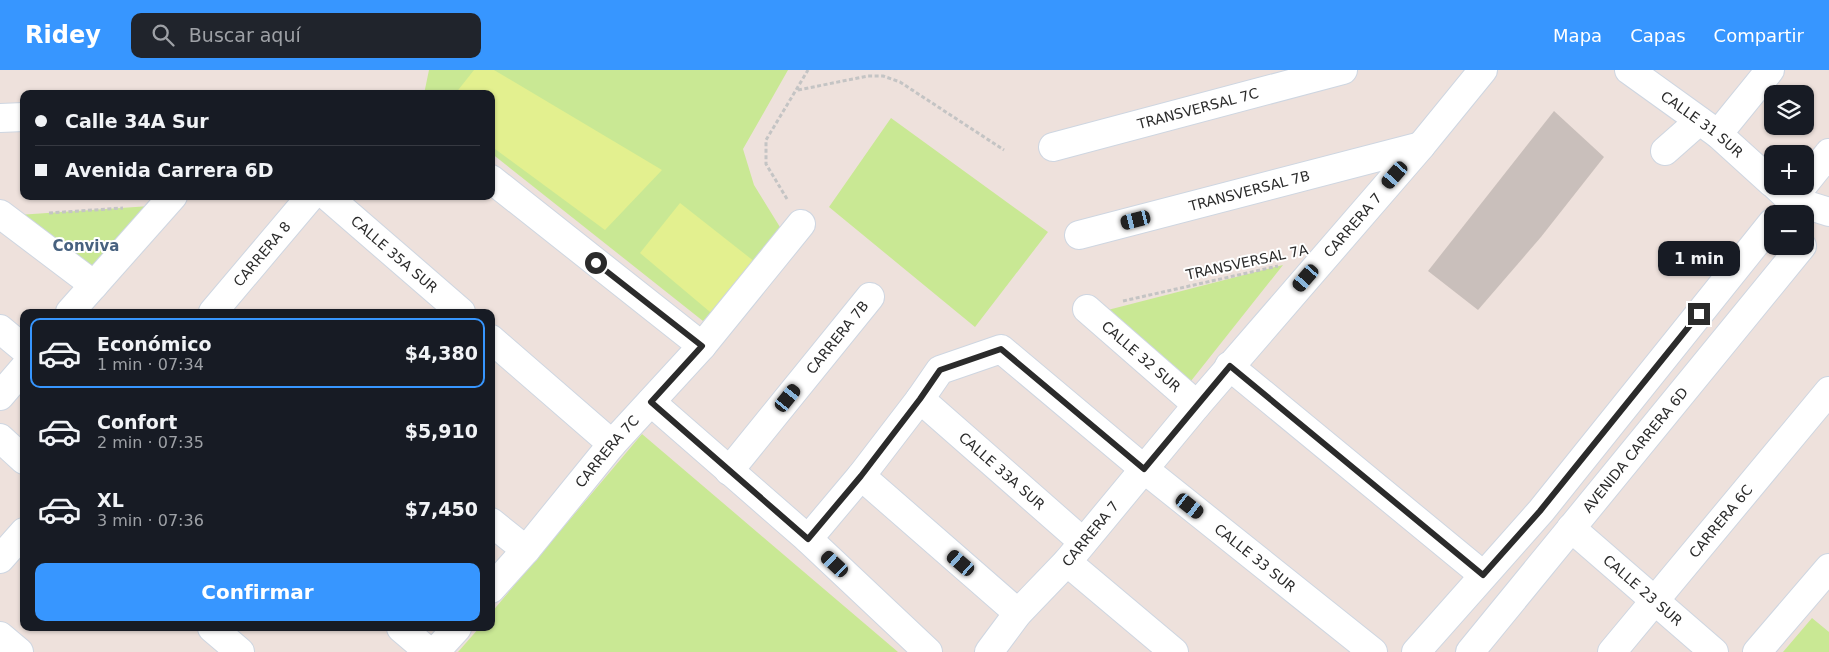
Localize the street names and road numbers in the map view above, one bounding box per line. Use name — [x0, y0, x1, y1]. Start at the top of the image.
street label: TRANSVERSAL 7C — [1135, 85, 1260, 132]
street label: CALLE 31 SUR — [1658, 88, 1747, 161]
street label: TRANSVERSAL 7B — [1186, 167, 1312, 214]
street label: CARRERA 7 — [1320, 190, 1385, 261]
street label: CALLE 35A SUR — [348, 213, 441, 296]
street label: CARRERA 8 — [230, 218, 294, 290]
street label: TRANSVERSAL 7A — [1184, 241, 1310, 283]
street label: CARRERA 7B — [803, 298, 872, 377]
street label: CALLE 32 SUR — [1099, 318, 1184, 395]
street label: AVENIDA CARRERA 6D — [1579, 384, 1691, 516]
street label: CARRERA 7C — [572, 412, 642, 491]
street label: CALLE 33A SUR — [956, 429, 1048, 513]
street label: CARRERA 6C — [1686, 482, 1756, 561]
street label: CARRERA 7 — [1059, 498, 1122, 570]
street label: CALLE 33 SUR — [1211, 521, 1299, 595]
street label: CALLE 23 SUR — [1600, 552, 1686, 629]

